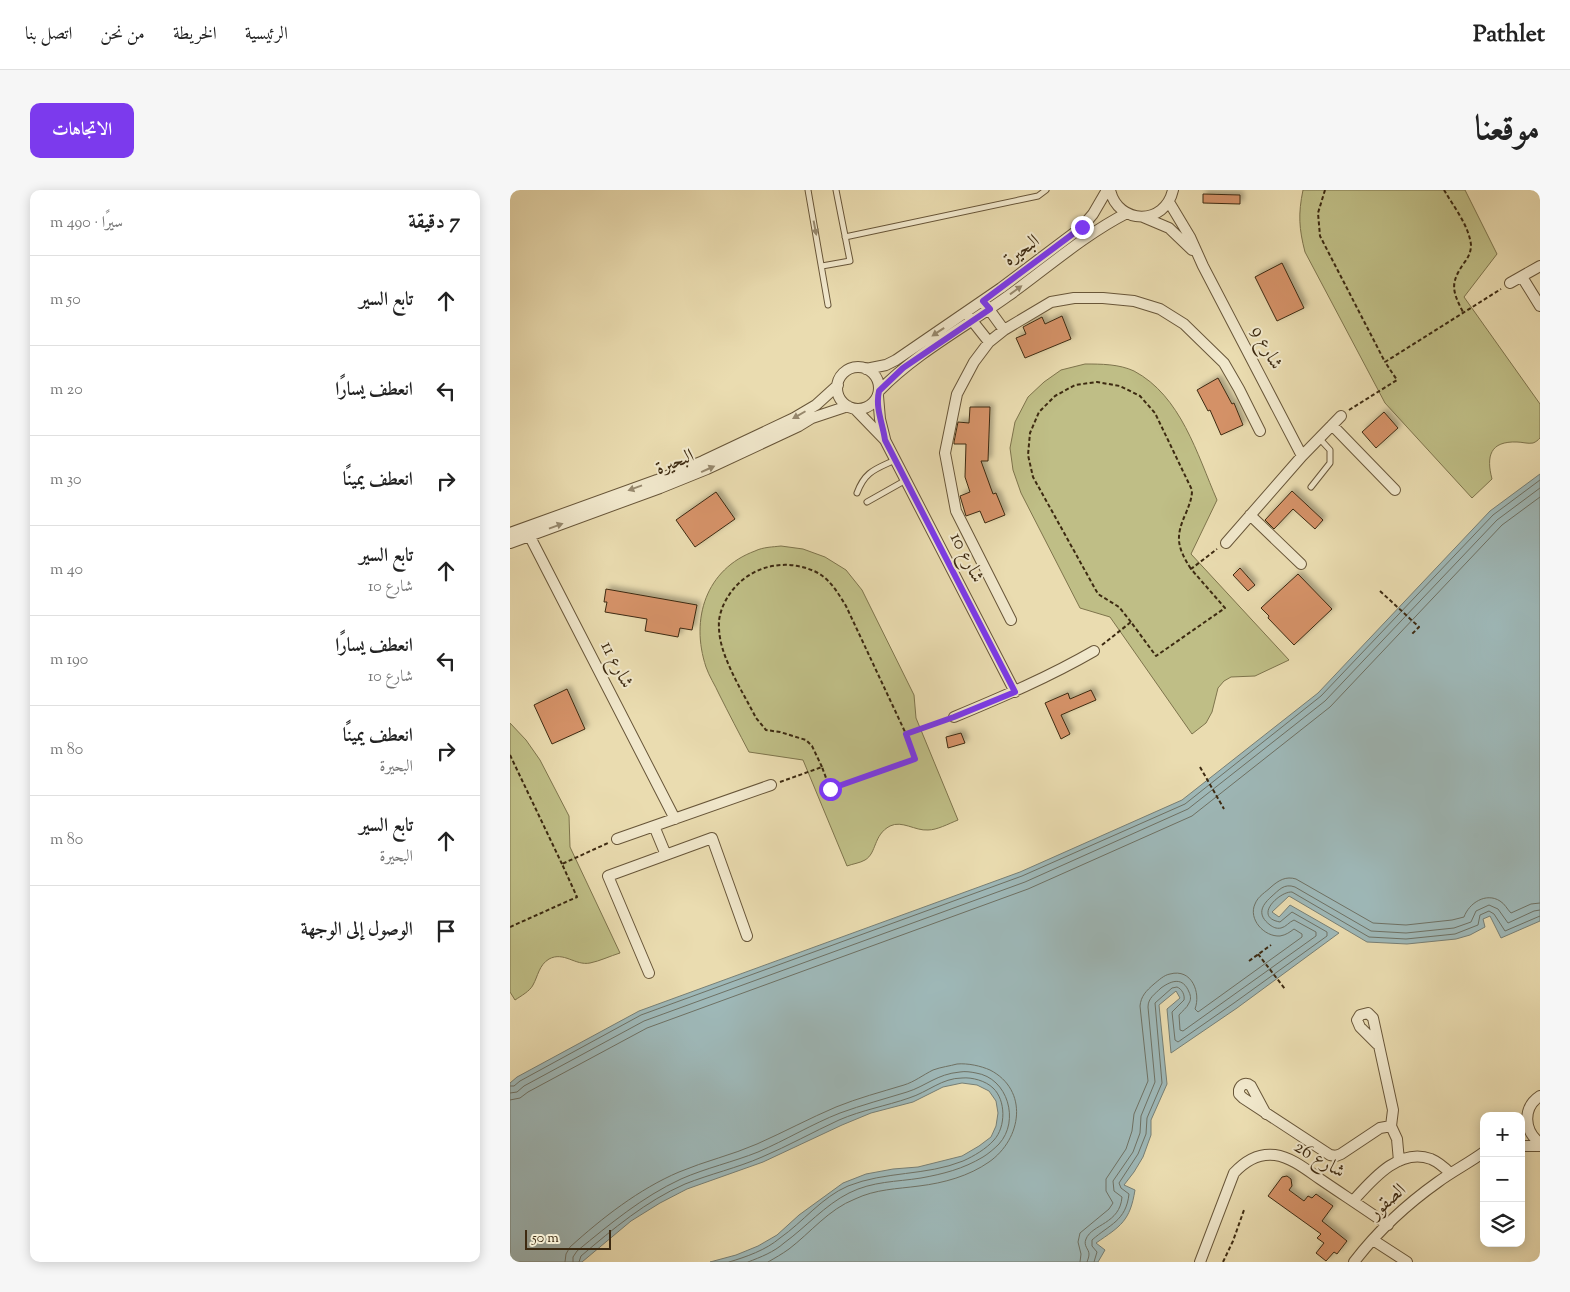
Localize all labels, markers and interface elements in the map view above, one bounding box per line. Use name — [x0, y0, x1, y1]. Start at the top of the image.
text: Pathlet — [1473, 18, 1545, 52]
text: اتصل بنا — [25, 22, 72, 48]
text: من نحن — [100, 22, 145, 48]
text: الخريطة — [173, 22, 217, 48]
text: الرئيسية — [245, 22, 288, 48]
button: الاتجاهات — [30, 103, 134, 158]
text: موقعنا — [1475, 105, 1540, 156]
text: 7 دقيقة — [408, 208, 460, 238]
text: سيرًا · 490 m — [50, 212, 123, 235]
route end — [1071, 216, 1094, 239]
one-way arrow — [811, 221, 819, 236]
street label: البحيرة — [998, 228, 1046, 274]
one-way arrow — [1010, 285, 1023, 295]
text: تابع السير — [359, 287, 413, 314]
icon: ahead — [432, 287, 460, 315]
text: 50 m — [50, 289, 81, 312]
street label: شارع 9 — [1243, 321, 1289, 375]
one-way arrow — [931, 327, 944, 337]
text: انعطف يسارًا — [335, 377, 413, 404]
icon: left — [432, 377, 460, 405]
text: 20 m — [50, 379, 83, 402]
one-way arrow — [793, 410, 806, 419]
street label: البحيرة — [652, 443, 698, 483]
one-way arrow — [701, 464, 715, 472]
text: انعطف يمينًا — [343, 467, 413, 494]
icon: right — [432, 467, 460, 495]
text: 30 m — [50, 469, 81, 492]
one-way arrow — [627, 484, 642, 492]
one-way arrow — [548, 522, 563, 529]
street label: شارع 10 — [942, 528, 990, 588]
text: تابع السير — [359, 543, 413, 570]
icon: ahead — [432, 557, 460, 585]
text: 40 m — [50, 559, 83, 582]
text: شارع 10 — [368, 576, 413, 599]
text: انعطف يسارًا — [335, 633, 413, 660]
street label: شارع 11 — [593, 637, 639, 693]
icon: left — [432, 647, 460, 675]
text: 190 m — [50, 649, 88, 672]
text: شارع 10 — [368, 666, 413, 689]
text: انعطف يمينًا — [343, 723, 413, 750]
icon: right — [432, 737, 460, 765]
text: 80 m — [50, 739, 83, 762]
text: البحيرة — [380, 756, 413, 779]
route start — [819, 778, 842, 801]
text: تابع السير — [359, 813, 413, 840]
icon: ahead — [432, 827, 460, 855]
text: 80 m — [50, 829, 83, 852]
text: البحيرة — [380, 846, 413, 869]
text: الوصول إلى الوجهة — [301, 917, 413, 944]
icon: arrive — [432, 917, 460, 945]
map controls — [1480, 1112, 1525, 1247]
button: + — [1480, 1112, 1525, 1157]
street label: شارع 26 — [1288, 1134, 1350, 1186]
button: − — [1480, 1157, 1525, 1202]
street label: الصقور — [1362, 1178, 1413, 1228]
button: layers — [1480, 1202, 1525, 1247]
scale bar — [525, 1227, 611, 1250]
text: 50 m — [532, 1229, 559, 1249]

